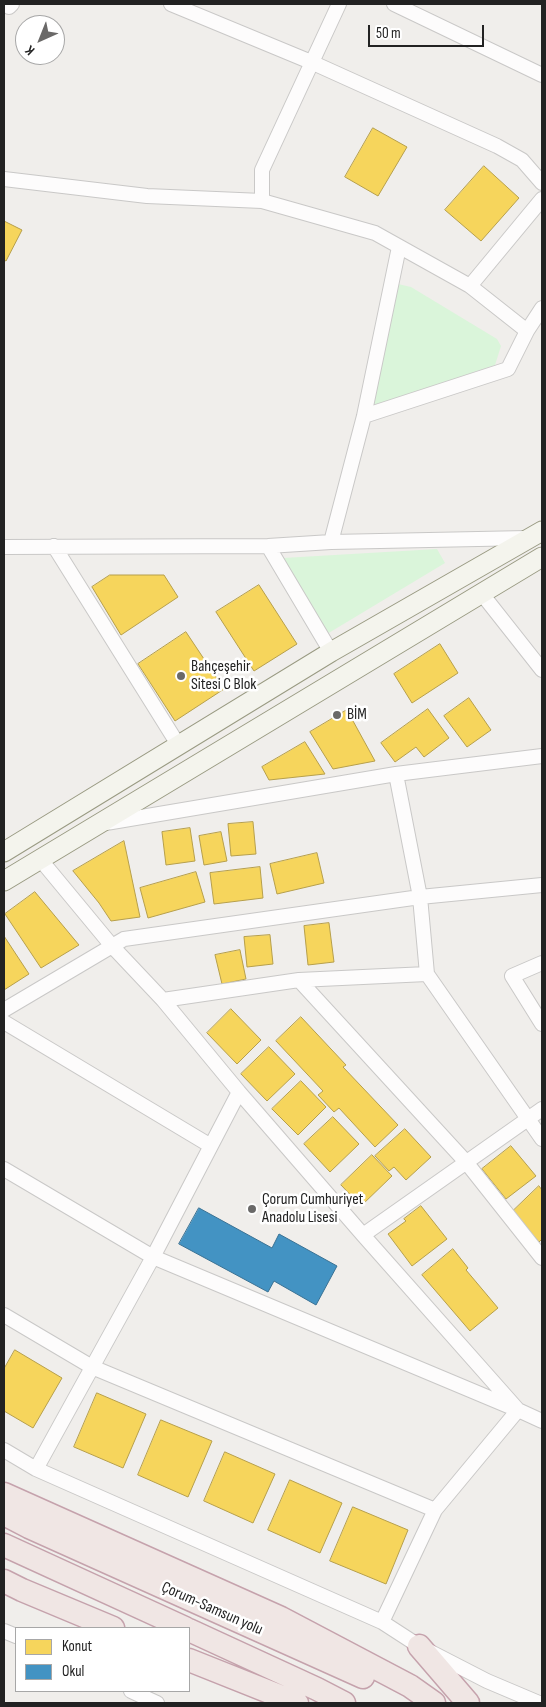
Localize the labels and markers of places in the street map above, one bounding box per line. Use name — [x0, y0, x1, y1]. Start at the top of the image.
place label: Bahçeşehir Sitesi C Blok — [191, 657, 256, 695]
marker: Bahçeşehir Sitesi C Blok — [175, 670, 187, 682]
place label: BİM — [347, 705, 367, 725]
marker: BİM — [331, 709, 343, 721]
place label: Çorum Cumhuriyet Anadolu Lisesi — [262, 1190, 363, 1228]
marker: Çorum Cumhuriyet Anadolu Lisesi — [246, 1203, 258, 1215]

